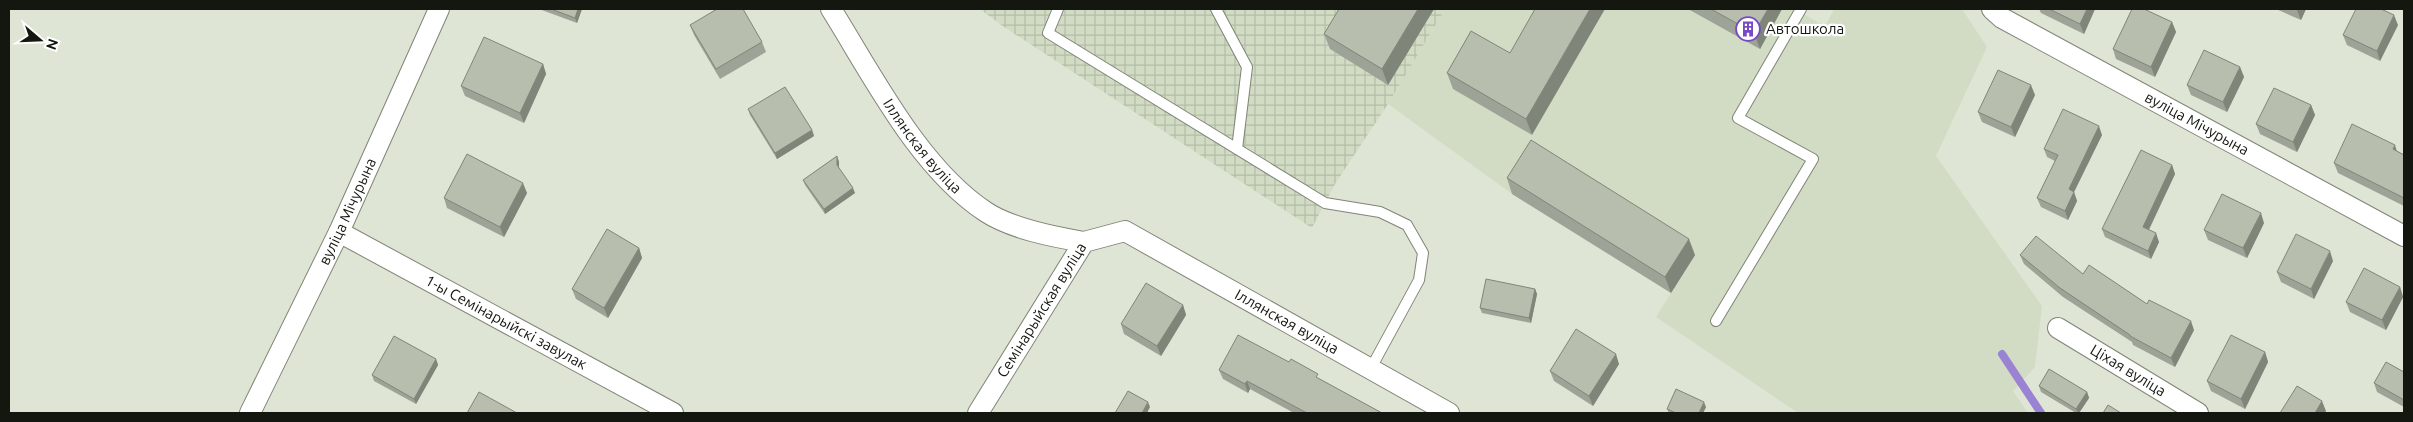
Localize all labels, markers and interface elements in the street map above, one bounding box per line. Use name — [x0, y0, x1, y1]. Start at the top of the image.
north arrow — [15, 15, 65, 65]
building icon: Автошкола — [1735, 16, 1761, 42]
place label: Автошкола — [1766, 20, 1844, 37]
text: N — [43, 37, 62, 52]
street label: вуліца Мічурына — [2142, 88, 2252, 158]
street label: Іллянская вуліца — [880, 95, 965, 197]
street label: вуліца Мічурына — [315, 155, 379, 267]
street label: Семінарыйская вуліца — [993, 239, 1090, 380]
street label: 1-ы Семінарыйскі завулак — [423, 271, 590, 373]
street label: Іллянская вуліца — [1232, 285, 1342, 357]
street label: Ціхая вуліца — [2088, 341, 2169, 399]

